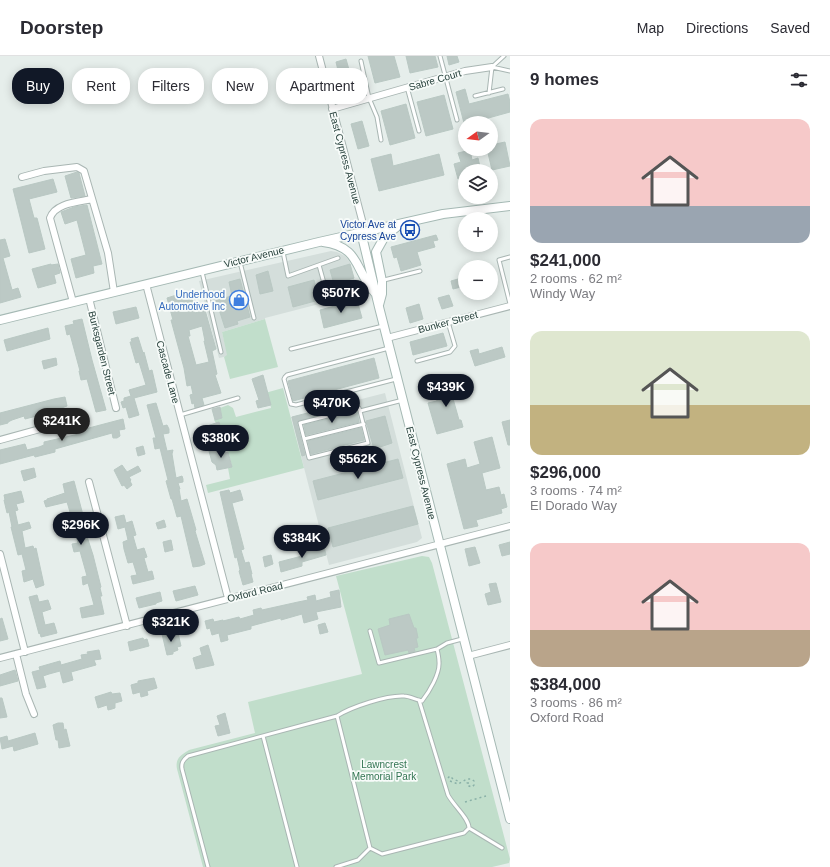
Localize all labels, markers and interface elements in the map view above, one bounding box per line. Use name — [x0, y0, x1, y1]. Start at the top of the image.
text: Doorstep — [20, 17, 103, 38]
text: Map — [637, 20, 664, 36]
text: Directions — [686, 20, 748, 36]
text: Saved — [770, 20, 810, 36]
street label: Sabre Court — [408, 67, 463, 93]
chip: Buy — [12, 68, 64, 104]
chip: Rent — [72, 68, 130, 104]
chip: Filters — [138, 68, 204, 104]
chip: New — [212, 68, 268, 104]
chip: Apartment — [276, 68, 368, 104]
icon: filters — [788, 69, 810, 91]
text: 9 homes — [530, 70, 599, 89]
street label: East Cypress Avenue — [327, 110, 363, 206]
north arrow — [458, 116, 498, 156]
map controls — [458, 116, 498, 300]
icon: home — [634, 145, 706, 217]
button: layers — [458, 164, 498, 204]
button: + — [458, 212, 498, 252]
place label: Victor Ave at Cypress Ave — [340, 219, 396, 242]
bus stop icon: Victor Ave at Cypress Ave — [399, 219, 421, 241]
street label: Victor Avenue — [223, 244, 286, 270]
text: $241,000 — [530, 251, 601, 270]
button: − — [458, 260, 498, 300]
text: 2 rooms · 62 m² — [530, 271, 622, 286]
pin: $507K — [313, 280, 369, 314]
text: $507K — [322, 285, 360, 300]
text: Windy Way — [530, 286, 595, 301]
place label: Underhood Automotive Inc — [159, 289, 225, 312]
shop icon: Underhood Automotive Inc — [228, 289, 250, 311]
street label: Bunker Street — [417, 309, 479, 335]
street label: Burksgarden Street — [86, 310, 118, 396]
street label: Cascade Lane — [154, 339, 182, 405]
icon: home — [634, 357, 706, 429]
pin: $439K — [418, 374, 474, 408]
text: $439K — [427, 379, 465, 394]
pin: $470K — [304, 390, 360, 424]
text: $470K — [313, 395, 351, 410]
pin: $241K — [34, 408, 90, 442]
text: $241K — [43, 413, 81, 428]
pin: $380K — [193, 425, 249, 459]
street label: East Cypress Avenue — [404, 425, 438, 521]
text: $380K — [202, 430, 240, 445]
pin: $562K — [330, 446, 386, 480]
text: $562K — [339, 451, 377, 466]
text: $296,000 — [530, 463, 601, 482]
text: 3 rooms · 74 m² — [530, 483, 622, 498]
text: El Dorado Way — [530, 498, 617, 513]
pin: $296K — [53, 512, 109, 546]
text: $296K — [62, 517, 100, 532]
pin: $384K — [274, 525, 330, 559]
text: $384K — [283, 530, 321, 545]
icon: home — [634, 569, 706, 641]
street label: Oxford Road — [226, 580, 284, 604]
pin: $321K — [143, 609, 199, 643]
text: $321K — [152, 614, 190, 629]
text: $384,000 — [530, 675, 601, 694]
text: 3 rooms · 86 m² — [530, 695, 622, 710]
text: Oxford Road — [530, 710, 604, 725]
park label: Lawncrest Memorial Park — [352, 759, 417, 782]

